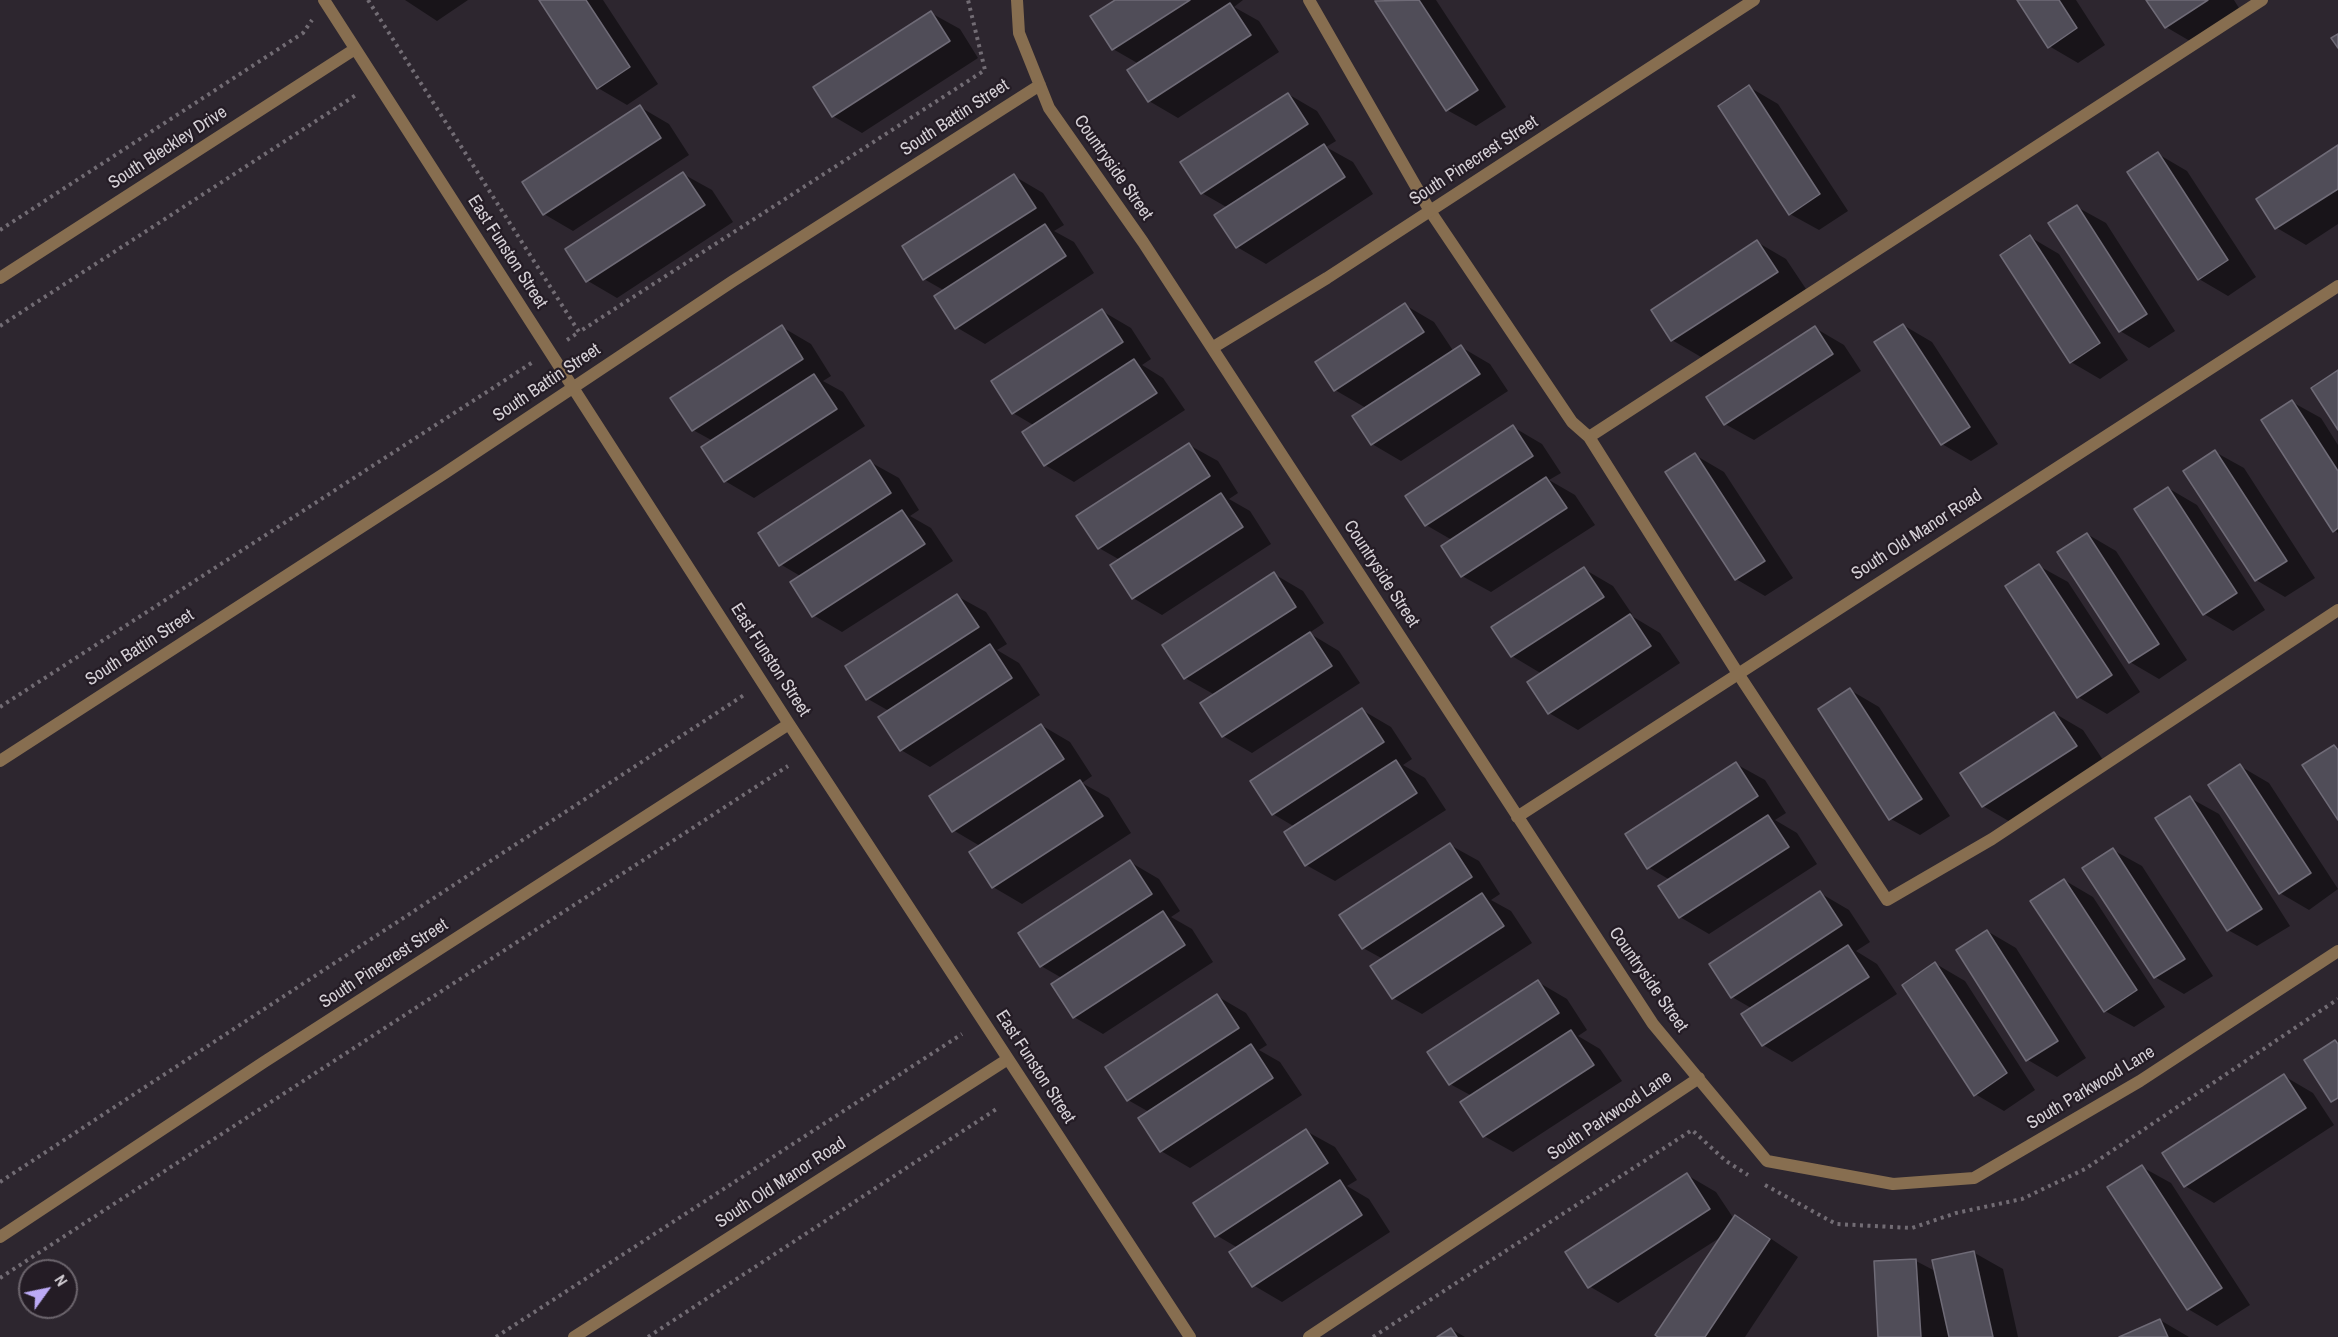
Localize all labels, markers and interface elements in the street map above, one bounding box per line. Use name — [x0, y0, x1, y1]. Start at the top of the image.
street label: South Battin Street — [897, 75, 1013, 161]
street label: South Bleckley Drive — [105, 102, 231, 194]
street label: Countryside Street — [1069, 111, 1157, 225]
street label: South Pinecrest Street — [1406, 111, 1542, 211]
street label: East Funston Street — [462, 191, 552, 313]
street label: South Battin Street — [489, 339, 605, 427]
street label: South Old Manor Road — [1848, 485, 1986, 585]
street label: Countryside Street — [1338, 517, 1424, 631]
street label: East Funston Street — [725, 599, 815, 721]
street label: South Battin Street — [82, 605, 198, 691]
street label: South Pinecrest Street — [316, 914, 452, 1014]
street label: Countryside Street — [1604, 923, 1692, 1037]
street label: East Funston Street — [990, 1006, 1080, 1128]
street label: South Parkwood Lane — [2023, 1041, 2159, 1135]
street label: South Parkwood Lane — [1544, 1066, 1676, 1166]
street label: South Old Manor Road — [712, 1133, 850, 1233]
north arrow — [18, 1259, 78, 1319]
text: N — [50, 1270, 73, 1290]

